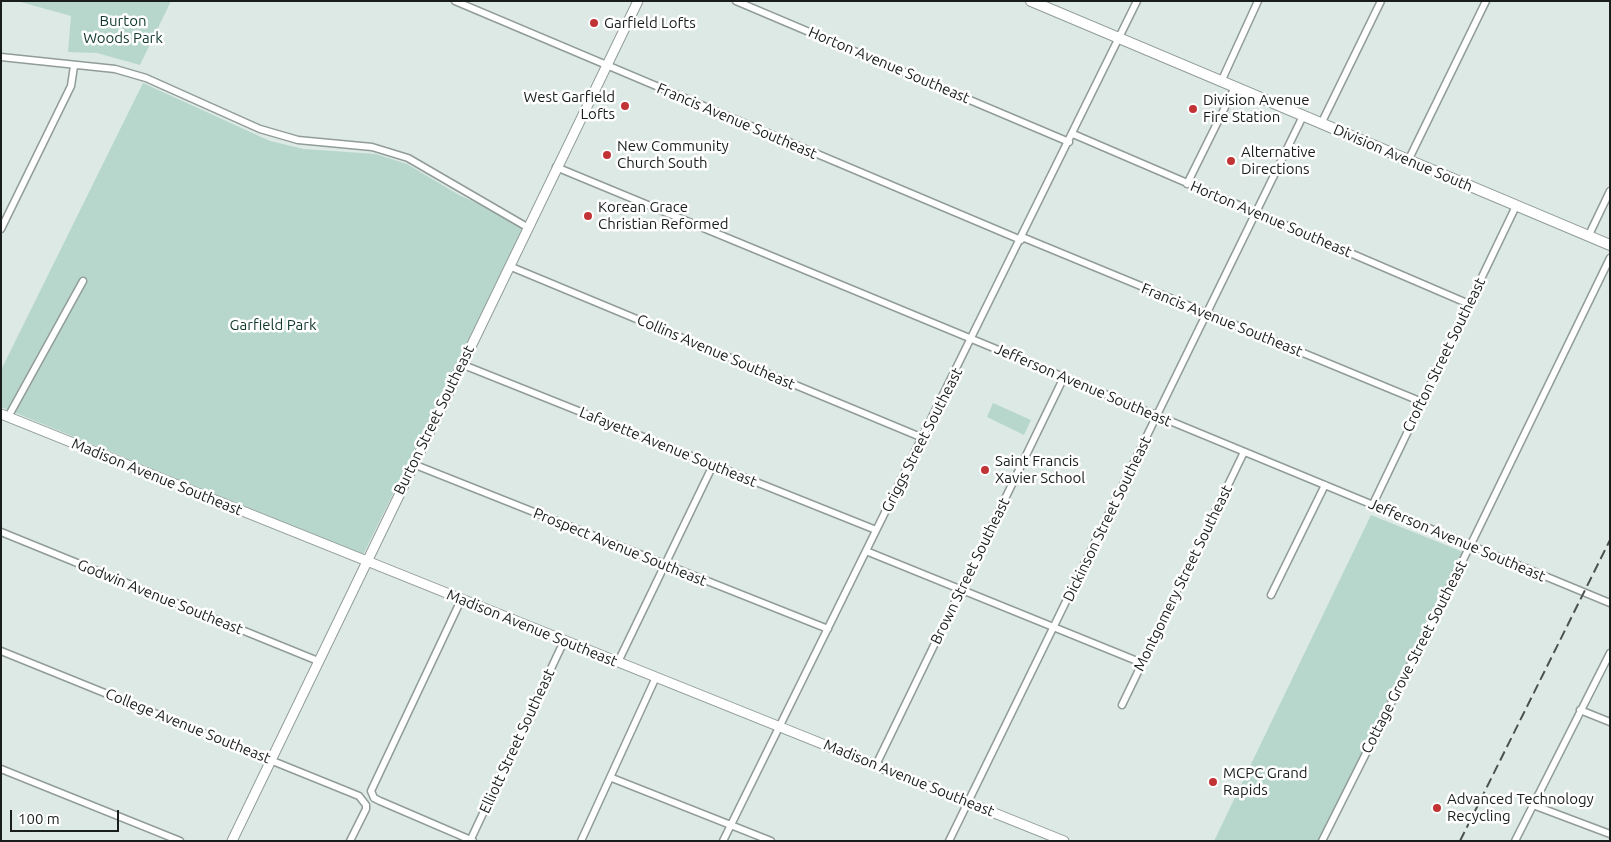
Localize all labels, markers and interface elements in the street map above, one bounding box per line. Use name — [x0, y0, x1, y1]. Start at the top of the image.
park label: Burton Woods Park — [83, 12, 163, 47]
place label: Garfield Lofts — [604, 14, 696, 32]
marker: Garfield Lofts — [588, 17, 600, 29]
street label: Horton Avenue Southeast — [806, 23, 972, 107]
street label: Francis Avenue Southeast — [654, 79, 820, 163]
place label: West Garfield Lofts — [524, 88, 615, 123]
place label: Division Avenue Fire Station — [1203, 91, 1310, 126]
marker: West Garfield Lofts — [619, 100, 631, 112]
marker: Division Avenue Fire Station — [1187, 103, 1199, 115]
street label: Division Avenue South — [1331, 120, 1475, 196]
place label: New Community Church South — [617, 137, 729, 172]
place label: Alternative Directions — [1241, 143, 1316, 178]
marker: New Community Church South — [601, 149, 613, 161]
marker: Alternative Directions — [1225, 155, 1237, 167]
street label: Horton Avenue Southeast — [1188, 177, 1354, 261]
place label: Korean Grace Christian Reformed — [598, 198, 729, 233]
marker: Korean Grace Christian Reformed — [582, 210, 594, 222]
street label: Crofton Street Southeast — [1399, 275, 1489, 435]
street label: Francis Avenue Southeast — [1139, 279, 1305, 361]
street label: Collins Avenue Southeast — [634, 311, 798, 393]
park label: Garfield Park — [230, 316, 316, 334]
street label: Jefferson Avenue Southeast — [992, 340, 1174, 430]
street label: Burton Street Southeast — [390, 342, 478, 498]
street label: Griggs Street Southeast — [878, 365, 966, 515]
street label: Lafayette Avenue Southeast — [577, 403, 759, 491]
street label: Dickinson Street Southeast — [1059, 433, 1155, 605]
street label: Madison Avenue Southeast — [69, 434, 245, 520]
place label: Saint Francis Xavier School — [995, 452, 1085, 487]
marker: Saint Francis Xavier School — [979, 464, 991, 476]
street label: Montgomery Street Southeast — [1130, 482, 1236, 674]
street label: Brown Street Southeast — [927, 495, 1013, 647]
street label: Jefferson Avenue Southeast — [1366, 495, 1548, 585]
street label: Prospect Avenue Southeast — [531, 504, 709, 590]
street label: Godwin Avenue Southeast — [75, 556, 245, 638]
street label: Cottage Grove Street Southeast — [1357, 557, 1471, 757]
street label: Madison Avenue Southeast — [444, 585, 620, 671]
street label: Elliott Street Southeast — [476, 666, 558, 816]
street label: College Avenue Southeast — [103, 685, 273, 767]
street label: Madison Avenue Southeast — [821, 735, 997, 821]
place label: MCPC Grand Rapids — [1223, 764, 1307, 799]
marker: MCPC Grand Rapids — [1207, 776, 1219, 788]
place label: Advanced Technology Recycling — [1447, 790, 1594, 825]
scale bar — [12, 800, 121, 832]
marker: Advanced Technology Recycling — [1431, 802, 1443, 814]
text: 100 m — [18, 810, 60, 827]

